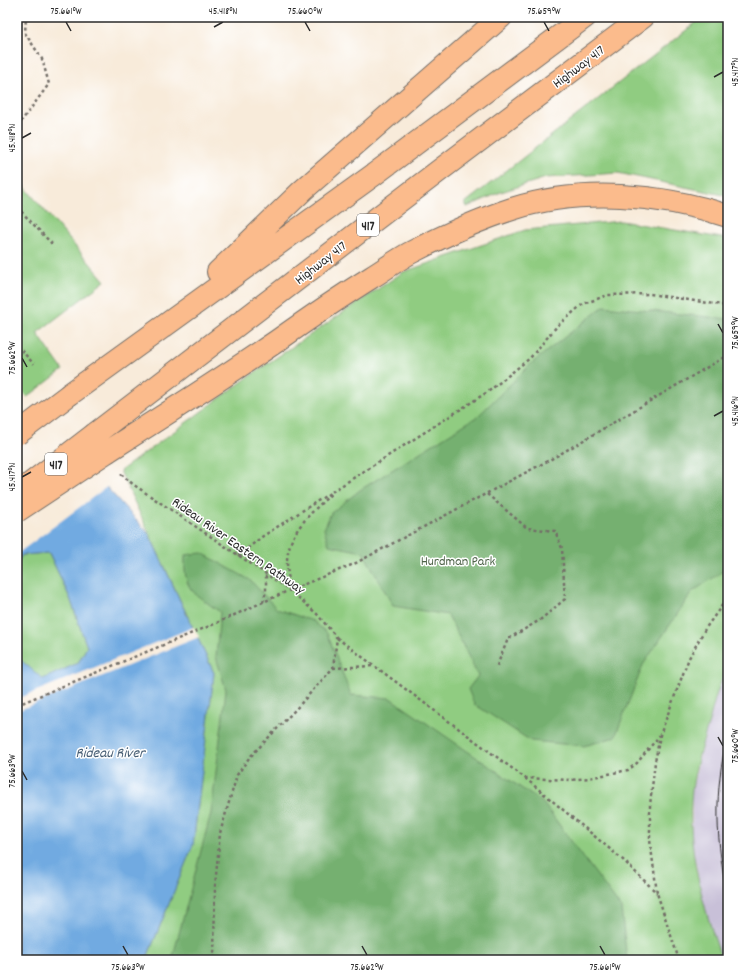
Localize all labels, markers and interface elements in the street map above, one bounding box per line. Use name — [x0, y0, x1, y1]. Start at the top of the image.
text: 75.661°W — [50, 5, 82, 19]
text: 45.418°N — [209, 5, 238, 19]
text: 75.660°W — [288, 5, 322, 19]
text: 75.659°W — [527, 5, 561, 19]
street label: Highway 417 — [549, 41, 610, 94]
text: 45.417°N — [729, 58, 743, 86]
text: 45.418°N — [6, 123, 20, 152]
road number: 417 — [357, 214, 379, 236]
street label: Highway 417 — [291, 237, 351, 290]
text: 75.659°W — [729, 316, 743, 350]
text: 75.662°W — [6, 341, 20, 375]
text: 45.416°N — [729, 396, 743, 426]
road number: 417 — [45, 453, 67, 475]
text: 45.417°N — [6, 463, 20, 491]
street label: Rideau River Eastern Pathway — [167, 493, 309, 600]
park label: Hurdman Park — [421, 552, 496, 572]
text: 75.660°W — [729, 729, 743, 763]
water label: Rideau River — [75, 743, 146, 765]
text: 75.663°W — [6, 754, 20, 788]
text: 75.663°W — [111, 961, 145, 975]
text: 75.662°W — [350, 961, 384, 975]
text: 75.661°W — [589, 961, 621, 975]

